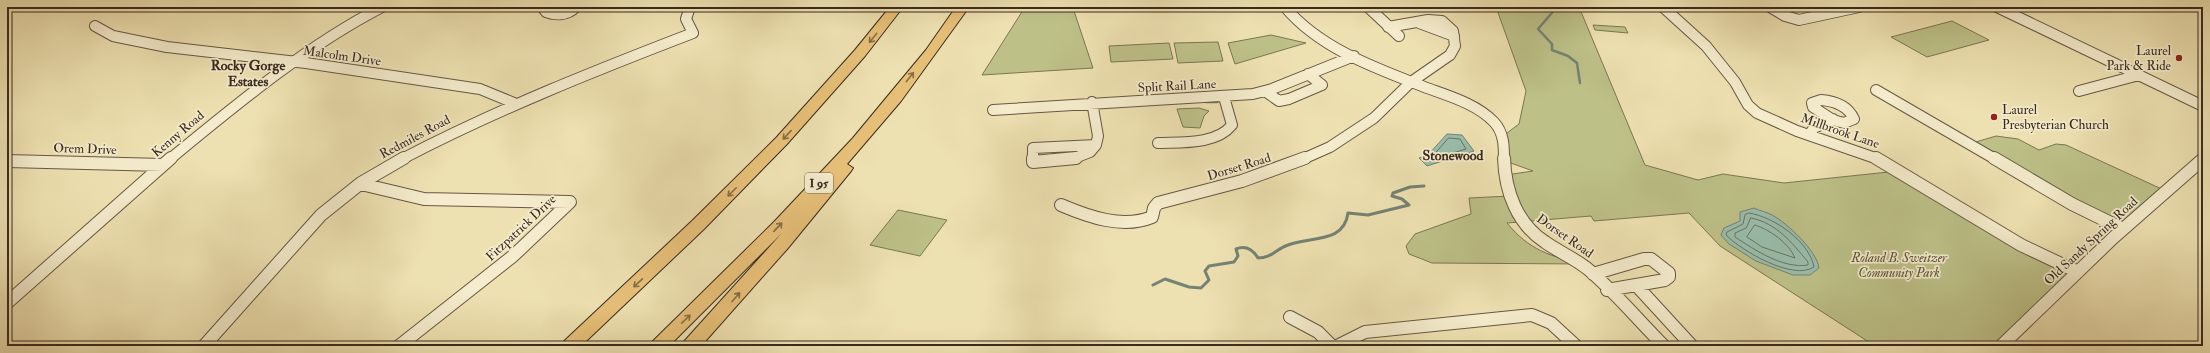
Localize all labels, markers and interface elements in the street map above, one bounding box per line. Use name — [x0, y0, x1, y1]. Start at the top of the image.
one-way arrow — [868, 32, 877, 43]
street label: Malcolm Drive — [302, 43, 383, 69]
place label: Laurel Park & Ride — [2106, 43, 2172, 74]
marker: Laurel Park & Ride — [2174, 53, 2184, 63]
district label: Rocky Gorge Estates — [211, 57, 285, 90]
one-way arrow — [906, 71, 915, 82]
street label: Split Rail Lane — [1137, 76, 1217, 97]
place label: Laurel Presbyterian Church — [2002, 102, 2109, 134]
street label: Kenny Road — [149, 107, 208, 161]
street label: Millbrook Lane — [1799, 110, 1882, 152]
street label: Redmiles Road — [377, 111, 454, 162]
marker: Laurel Presbyterian Church — [1989, 112, 1999, 122]
one-way arrow — [782, 130, 791, 140]
street label: Orem Drive — [53, 140, 118, 158]
district label: Stonewood — [1422, 147, 1484, 164]
street label: Dorset Road — [1205, 150, 1273, 184]
road number: I 95 — [805, 173, 833, 193]
one-way arrow — [727, 187, 736, 197]
street label: Fitzpatrick Drive — [483, 191, 561, 265]
street label: Old Sandy Spring Road — [2041, 193, 2142, 289]
street label: Dorset Road — [1533, 211, 1597, 262]
one-way arrow — [773, 222, 783, 232]
park label: Roland B. Sweitzer Community Park — [1850, 250, 1948, 281]
one-way arrow — [633, 278, 643, 288]
one-way arrow — [731, 292, 740, 302]
one-way arrow — [681, 314, 691, 324]

